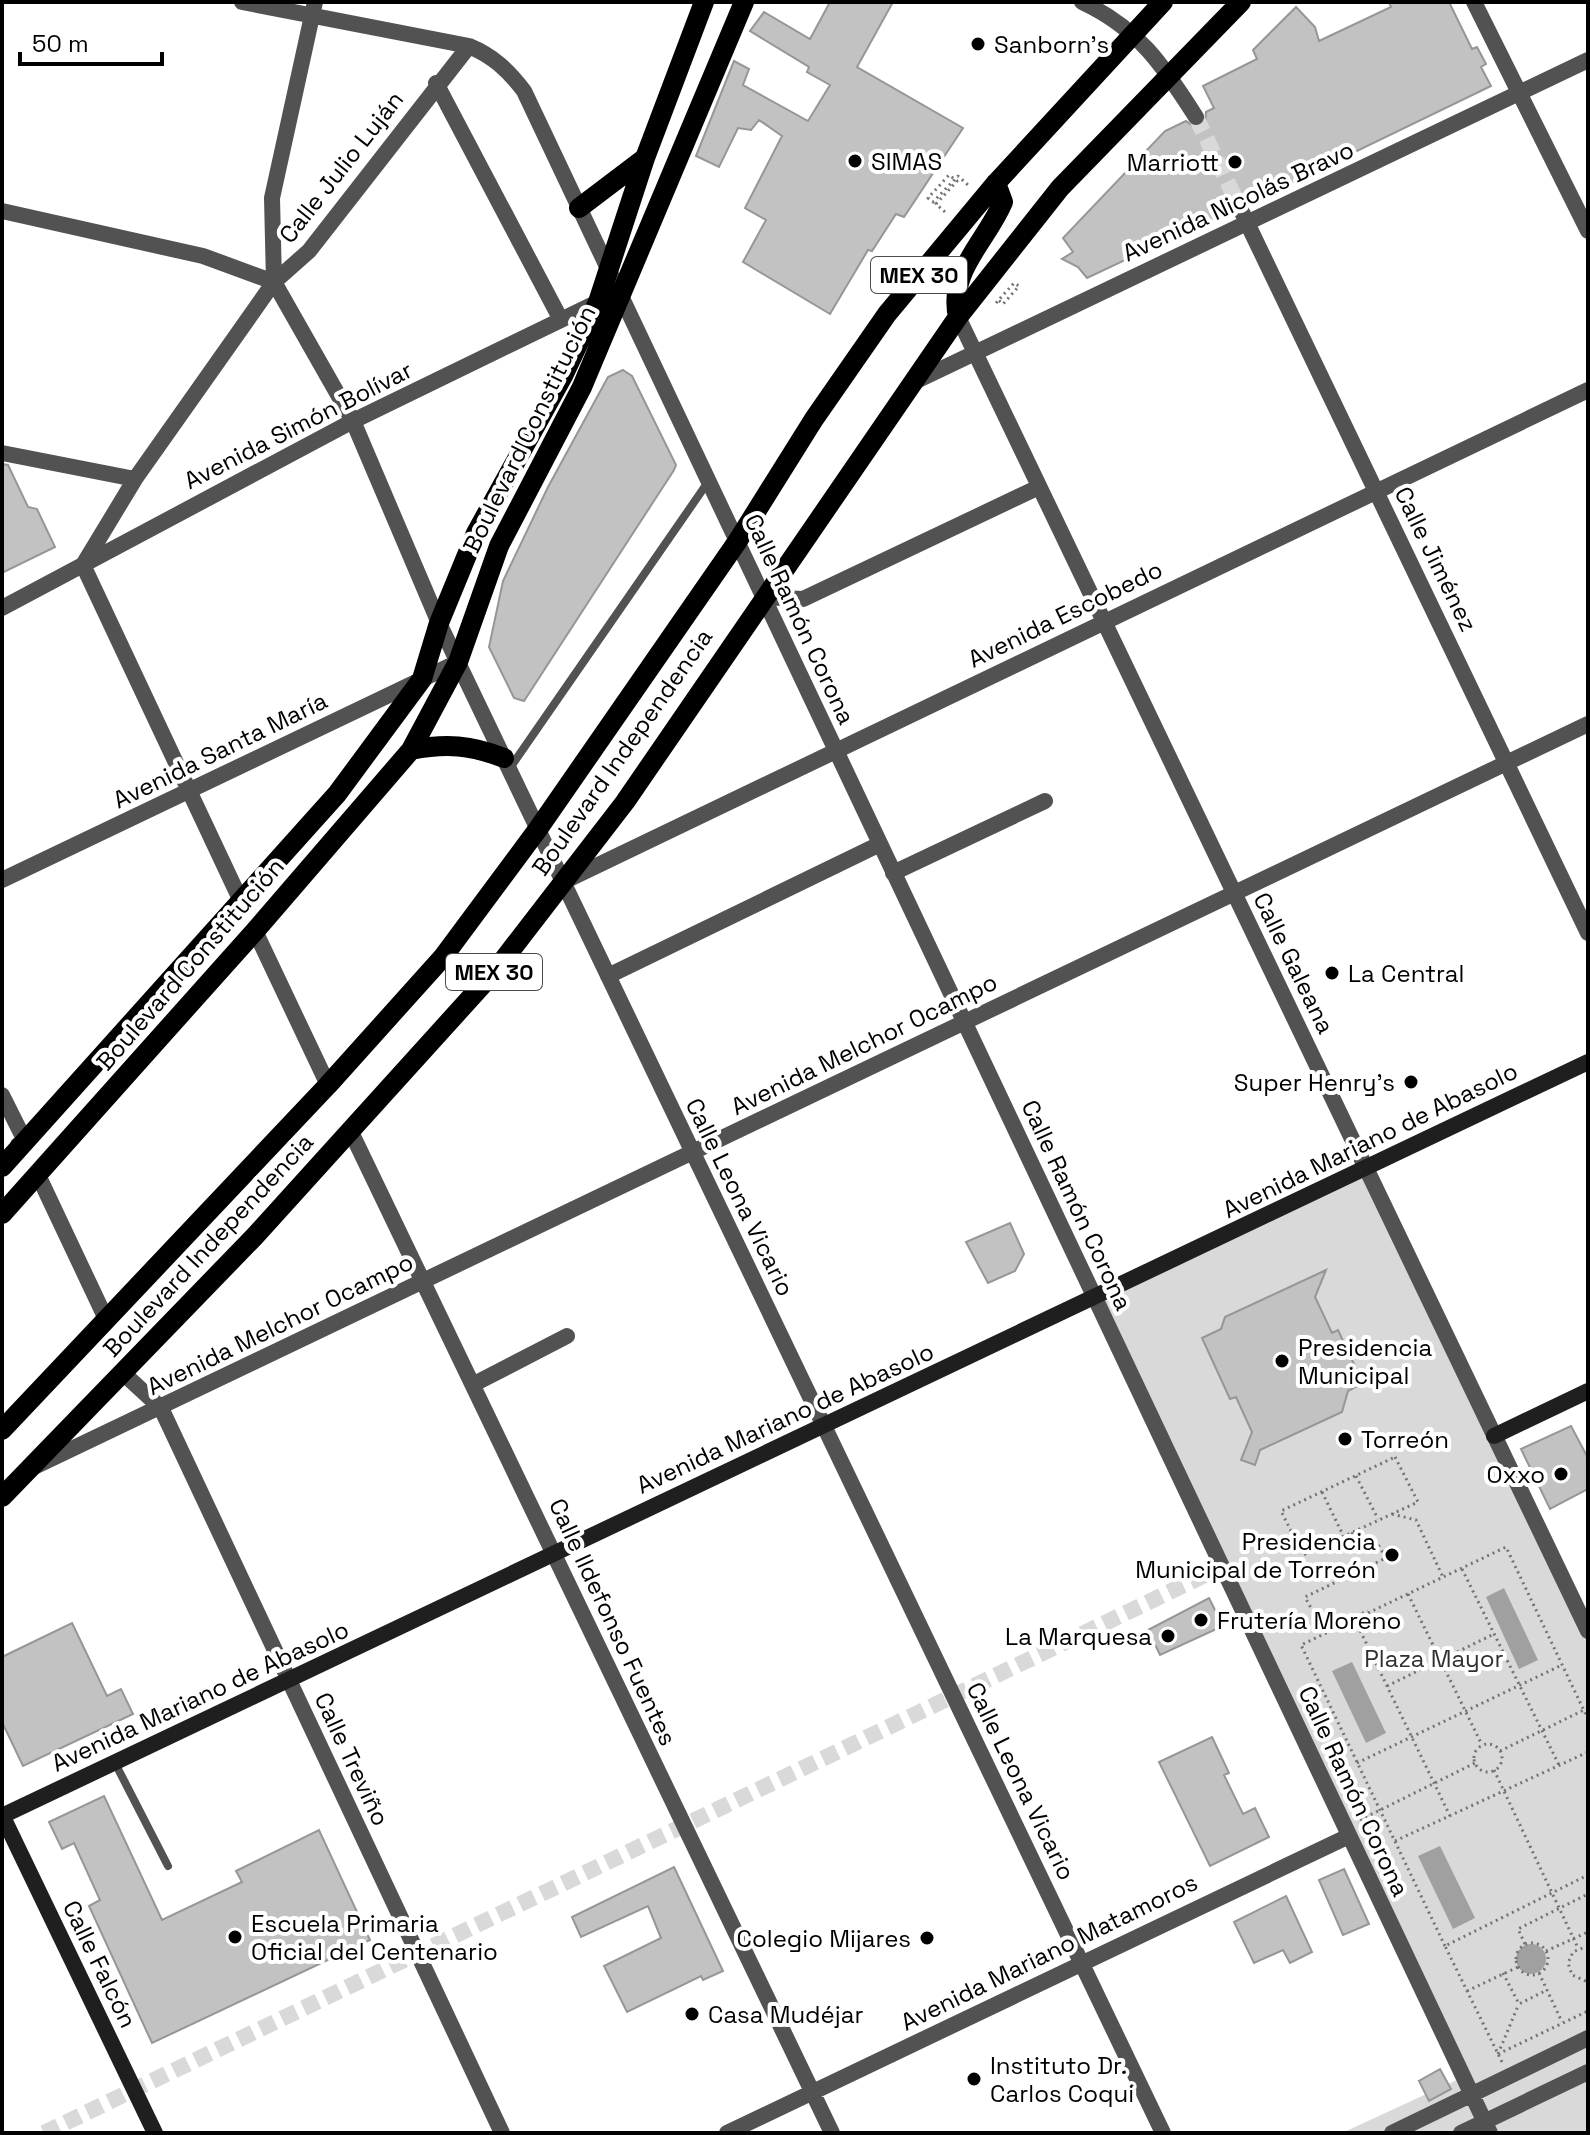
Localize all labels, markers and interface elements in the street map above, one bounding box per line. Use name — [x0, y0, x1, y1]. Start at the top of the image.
scale bar — [20, 16, 162, 66]
text: 50 m — [32, 28, 89, 59]
place label: Sanborn's — [994, 29, 1109, 60]
marker: Sanborn's — [969, 35, 987, 53]
street label: Calle Julio Luján — [272, 85, 410, 249]
street label: Avenida Nicolás Bravo — [1117, 134, 1359, 268]
place label: SIMAS — [871, 146, 942, 177]
place label: Marriott — [1127, 147, 1219, 178]
marker: SIMAS — [846, 152, 864, 170]
marker: Marriott — [1226, 153, 1244, 171]
road number: MEX 30 — [871, 257, 967, 293]
street label: Boulevard Constitución — [456, 300, 602, 558]
street label: Avenida Simón Bolívar — [179, 354, 417, 496]
street label: Calle Jiménez — [1388, 482, 1484, 636]
street label: Calle Ramón Corona — [738, 509, 862, 729]
street label: Avenida Escobedo — [963, 553, 1167, 675]
street label: Boulevard Independencia — [525, 622, 719, 882]
street label: Avenida Santa María — [108, 685, 332, 815]
street label: Boulevard Constitución — [89, 851, 291, 1077]
street label: Calle Galeana — [1246, 887, 1342, 1039]
road number: MEX 30 — [446, 954, 542, 990]
place label: La Central — [1348, 958, 1464, 989]
marker: La Central — [1323, 964, 1341, 982]
street label: Avenida Melchor Ocampo — [726, 966, 1002, 1122]
street label: Avenida Mariano de Abasolo — [1217, 1055, 1523, 1225]
place label: Super Henry's — [1234, 1067, 1395, 1098]
marker: Super Henry's — [1402, 1073, 1420, 1091]
street label: Calle Leona Vicario — [679, 1093, 801, 1301]
street label: Calle Ramón Corona — [1015, 1095, 1139, 1315]
street label: Boulevard Independencia — [96, 1127, 320, 1363]
street label: Avenida Melchor Ocampo — [142, 1246, 418, 1402]
place label: Presidencia Municipal — [1298, 1332, 1432, 1391]
street label: Avenida Mariano de Abasolo — [631, 1335, 939, 1501]
marker: Presidencia Municipal — [1273, 1352, 1291, 1370]
place label: Torreón — [1361, 1424, 1449, 1455]
marker: Torreón — [1336, 1430, 1354, 1448]
place label: Oxxo — [1486, 1459, 1545, 1490]
marker: Oxxo — [1552, 1465, 1570, 1483]
street label: Calle Ildefonso Fuentes — [542, 1493, 684, 1751]
place label: Presidencia Municipal de Torreón — [1135, 1526, 1376, 1585]
marker: Presidencia Municipal de Torreón — [1383, 1546, 1401, 1564]
place label: Frutería Moreno — [1217, 1605, 1401, 1636]
marker: Frutería Moreno — [1192, 1611, 1210, 1629]
street label: Avenida Mariano de Abasolo — [46, 1613, 354, 1779]
place label: La Marquesa — [1005, 1621, 1152, 1652]
marker: La Marquesa — [1159, 1627, 1177, 1645]
park label: Plaza Mayor — [1364, 1643, 1504, 1674]
street label: Calle Leona Vicario — [960, 1677, 1082, 1885]
street label: Calle Ramón Corona — [1292, 1681, 1416, 1901]
street label: Calle Treviño — [308, 1687, 396, 1831]
street label: Avenida Mariano Matamoros — [895, 1867, 1203, 2037]
street label: Calle Falcón — [56, 1895, 144, 2033]
place label: Escuela Primaria Oficial del Centenario — [251, 1908, 498, 1967]
place label: Colegio Mijares — [737, 1923, 911, 1954]
marker: Escuela Primaria Oficial del Centenario — [226, 1928, 244, 1946]
marker: Colegio Mijares — [918, 1929, 936, 1947]
place label: Casa Mudéjar — [708, 1999, 864, 2030]
marker: Casa Mudéjar — [683, 2005, 701, 2023]
place label: Instituto Dr. Carlos Coqui — [990, 2050, 1134, 2109]
marker: Instituto Dr. Carlos Coqui — [965, 2070, 983, 2088]

